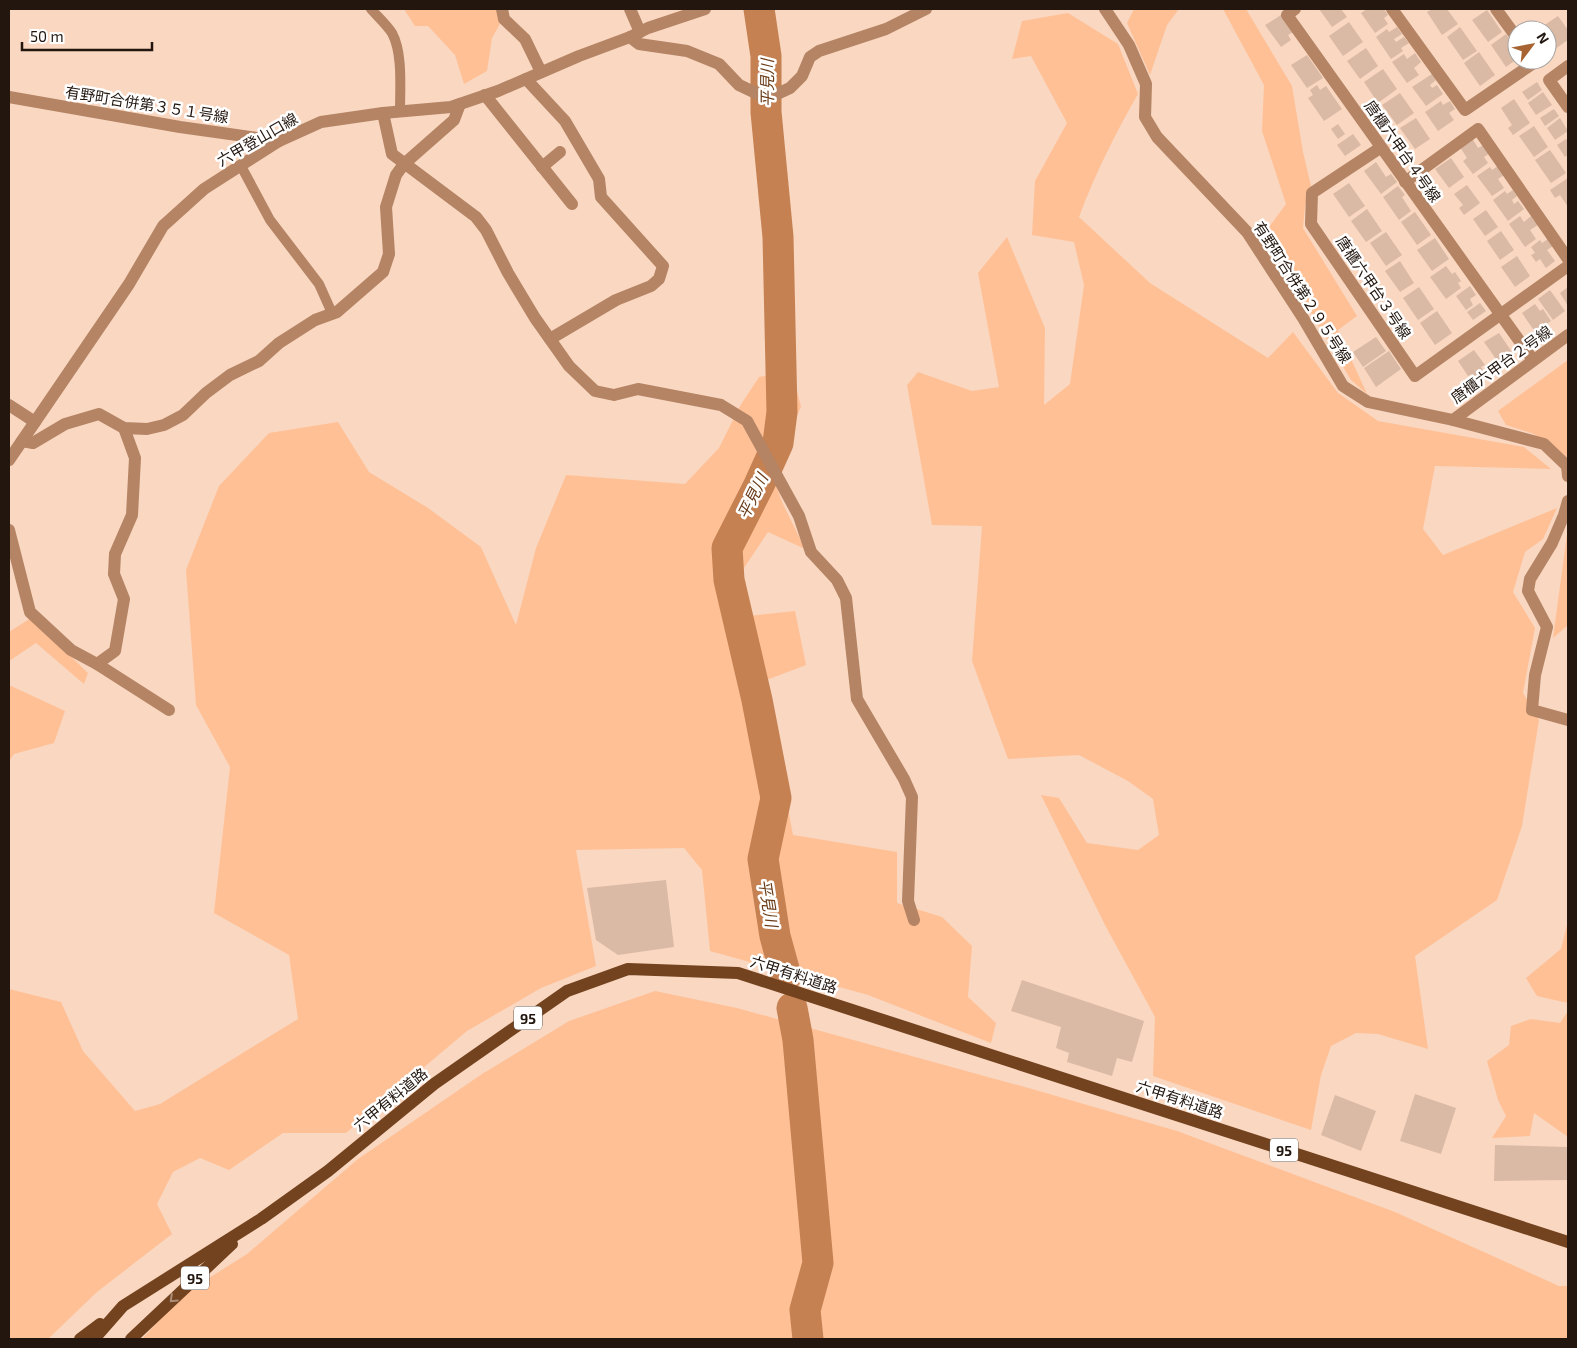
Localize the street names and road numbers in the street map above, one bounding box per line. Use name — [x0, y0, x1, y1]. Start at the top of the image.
street label: 有野町合併第３５１号線 — [64, 82, 230, 126]
street label: 唐櫃六甲台４号線 — [1361, 97, 1445, 205]
street label: 六甲登山口線 — [214, 109, 300, 169]
street label: 有野町合併第２９５号線 — [1251, 218, 1355, 366]
street label: 唐櫃六甲台３号線 — [1333, 232, 1415, 342]
street label: 唐櫃六甲台２号線 — [1447, 321, 1555, 407]
street label: 六甲有料道路 — [748, 952, 840, 996]
road number: 95 — [514, 1006, 542, 1030]
street label: 六甲有料道路 — [349, 1064, 431, 1134]
street label: 六甲有料道路 — [1134, 1077, 1226, 1121]
road number: 95 — [1270, 1138, 1298, 1162]
road number: 95 — [181, 1266, 209, 1290]

